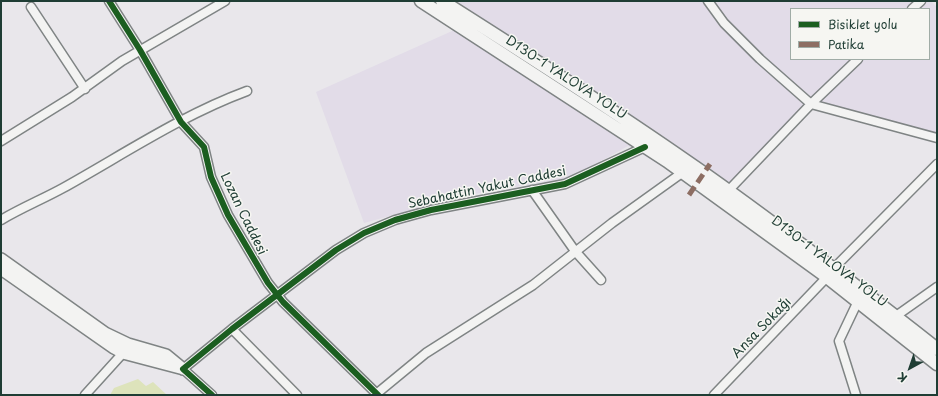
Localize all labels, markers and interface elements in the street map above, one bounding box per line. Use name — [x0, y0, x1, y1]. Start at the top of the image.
legend — [790, 8, 930, 60]
text: Bisiklet yolu — [828, 15, 897, 33]
street label: D130-1 YALOVA YOLU — [503, 33, 629, 123]
text: Patika — [828, 35, 864, 53]
street label: Sebahattin Yakut Caddesi — [407, 164, 567, 212]
street label: Lozan Caddesi — [216, 170, 270, 258]
street label: D130-1 YALOVA YOLU — [768, 213, 890, 311]
street label: Ansa Sokağı — [729, 294, 795, 362]
north arrow — [890, 348, 930, 388]
text: K — [893, 368, 911, 387]

